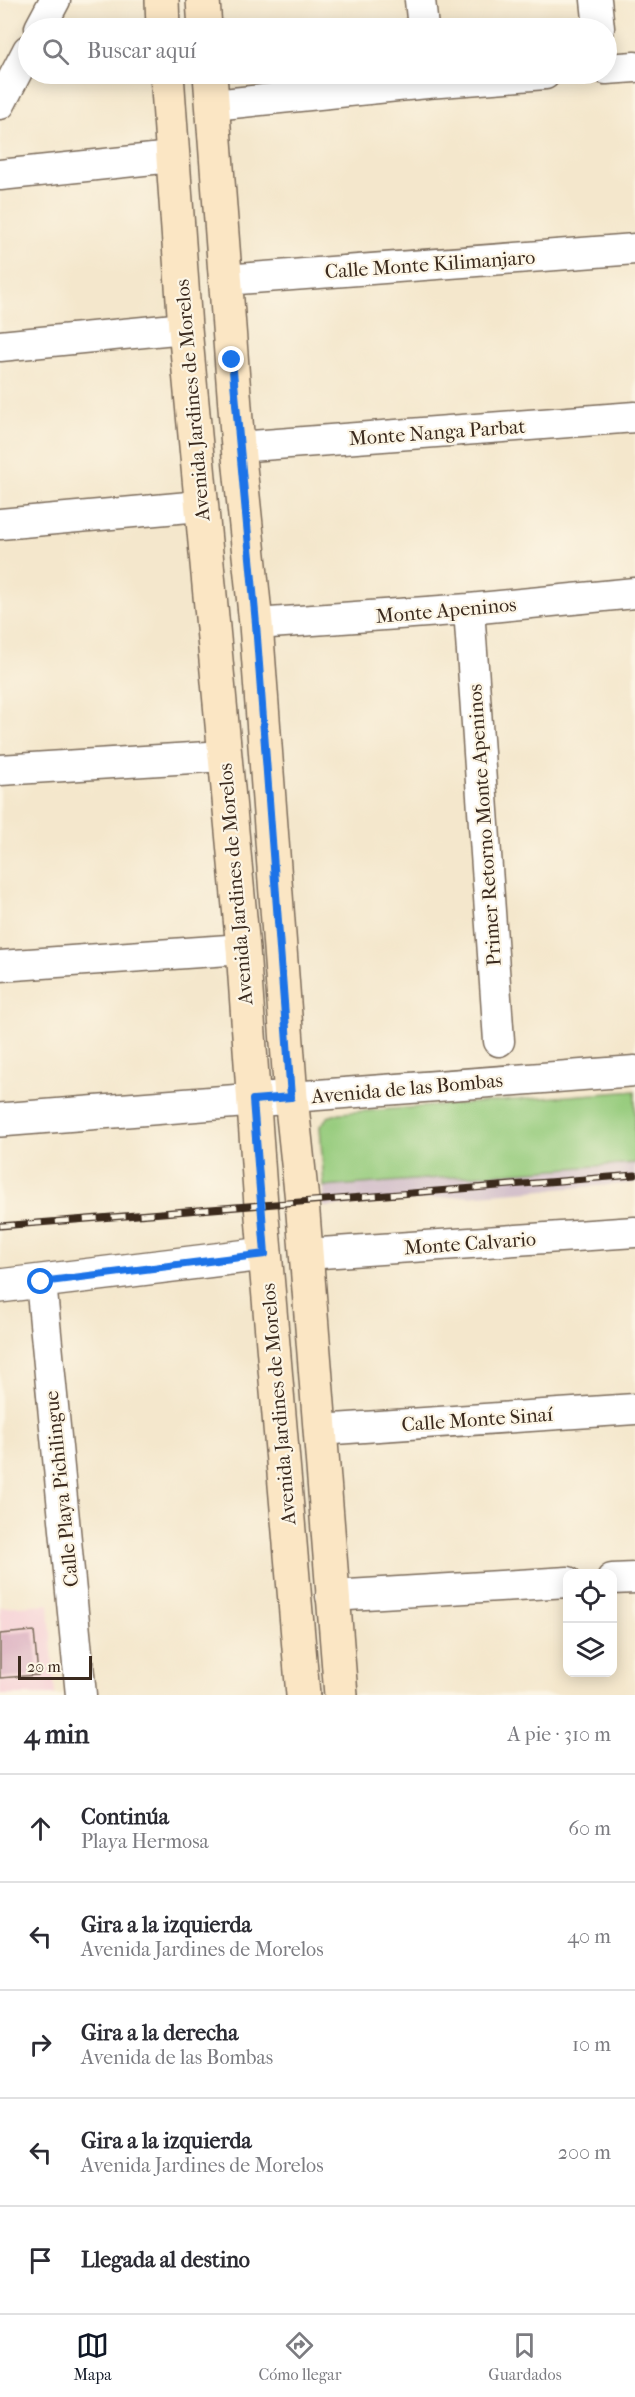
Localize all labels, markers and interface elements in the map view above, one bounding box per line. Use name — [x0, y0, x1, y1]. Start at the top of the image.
search box — [18, 18, 617, 84]
icon: search — [39, 35, 72, 68]
text: Buscar aquí — [87, 38, 196, 64]
street label: Calle Monte Kilimanjaro — [324, 246, 536, 283]
street label: Avenida Jardines de Morelos — [170, 278, 215, 523]
route end — [218, 346, 244, 372]
street label: Monte Nanga Parbat — [348, 415, 526, 450]
street label: Monte Apeninos — [375, 593, 517, 628]
street label: Primer Retorno Monte Apeninos — [463, 683, 506, 967]
street label: Avenida Jardines de Morelos — [213, 762, 258, 1007]
street label: Avenida de las Bombas — [309, 1069, 504, 1108]
street label: Monte Calvario — [403, 1227, 537, 1260]
route start — [27, 1268, 53, 1294]
street label: Avenida Jardines de Morelos — [256, 1282, 301, 1527]
street label: Calle Playa Pichilingue — [40, 1390, 83, 1588]
street label: Calle Monte Sinaí — [401, 1403, 555, 1436]
map controls — [563, 1569, 617, 1677]
button: locate — [563, 1569, 617, 1623]
button: layers — [563, 1623, 617, 1677]
scale bar — [18, 1653, 92, 1680]
text: 20 m — [27, 1657, 61, 1676]
text: 4 min — [24, 1719, 89, 1750]
text: A pie · 310 m — [508, 1723, 611, 1746]
text: Continúa — [81, 1804, 169, 1830]
icon: ahead — [24, 1812, 57, 1845]
text: 60 m — [568, 1817, 611, 1840]
text: Playa Hermosa — [81, 1830, 209, 1853]
text: Gira a la izquierda — [81, 1912, 252, 1938]
icon: left — [24, 1920, 57, 1953]
text: 40 m — [567, 1925, 611, 1948]
text: Avenida Jardines de Morelos — [81, 1938, 324, 1961]
text: Gira a la derecha — [81, 2020, 238, 2046]
icon: right — [24, 2028, 57, 2061]
text: 10 m — [572, 2033, 611, 2056]
text: Avenida de las Bombas — [81, 2046, 273, 2069]
text: Gira a la izquierda — [81, 2128, 252, 2154]
icon: left — [24, 2136, 57, 2169]
text: 200 m — [558, 2141, 611, 2164]
text: Avenida Jardines de Morelos — [81, 2154, 324, 2177]
icon: arrive — [24, 2244, 57, 2277]
text: Llegada al destino — [81, 2247, 250, 2273]
tab: Mapa — [73, 2329, 112, 2384]
tab: Cómo llegar — [258, 2329, 341, 2384]
tab: Guardados — [488, 2329, 562, 2384]

